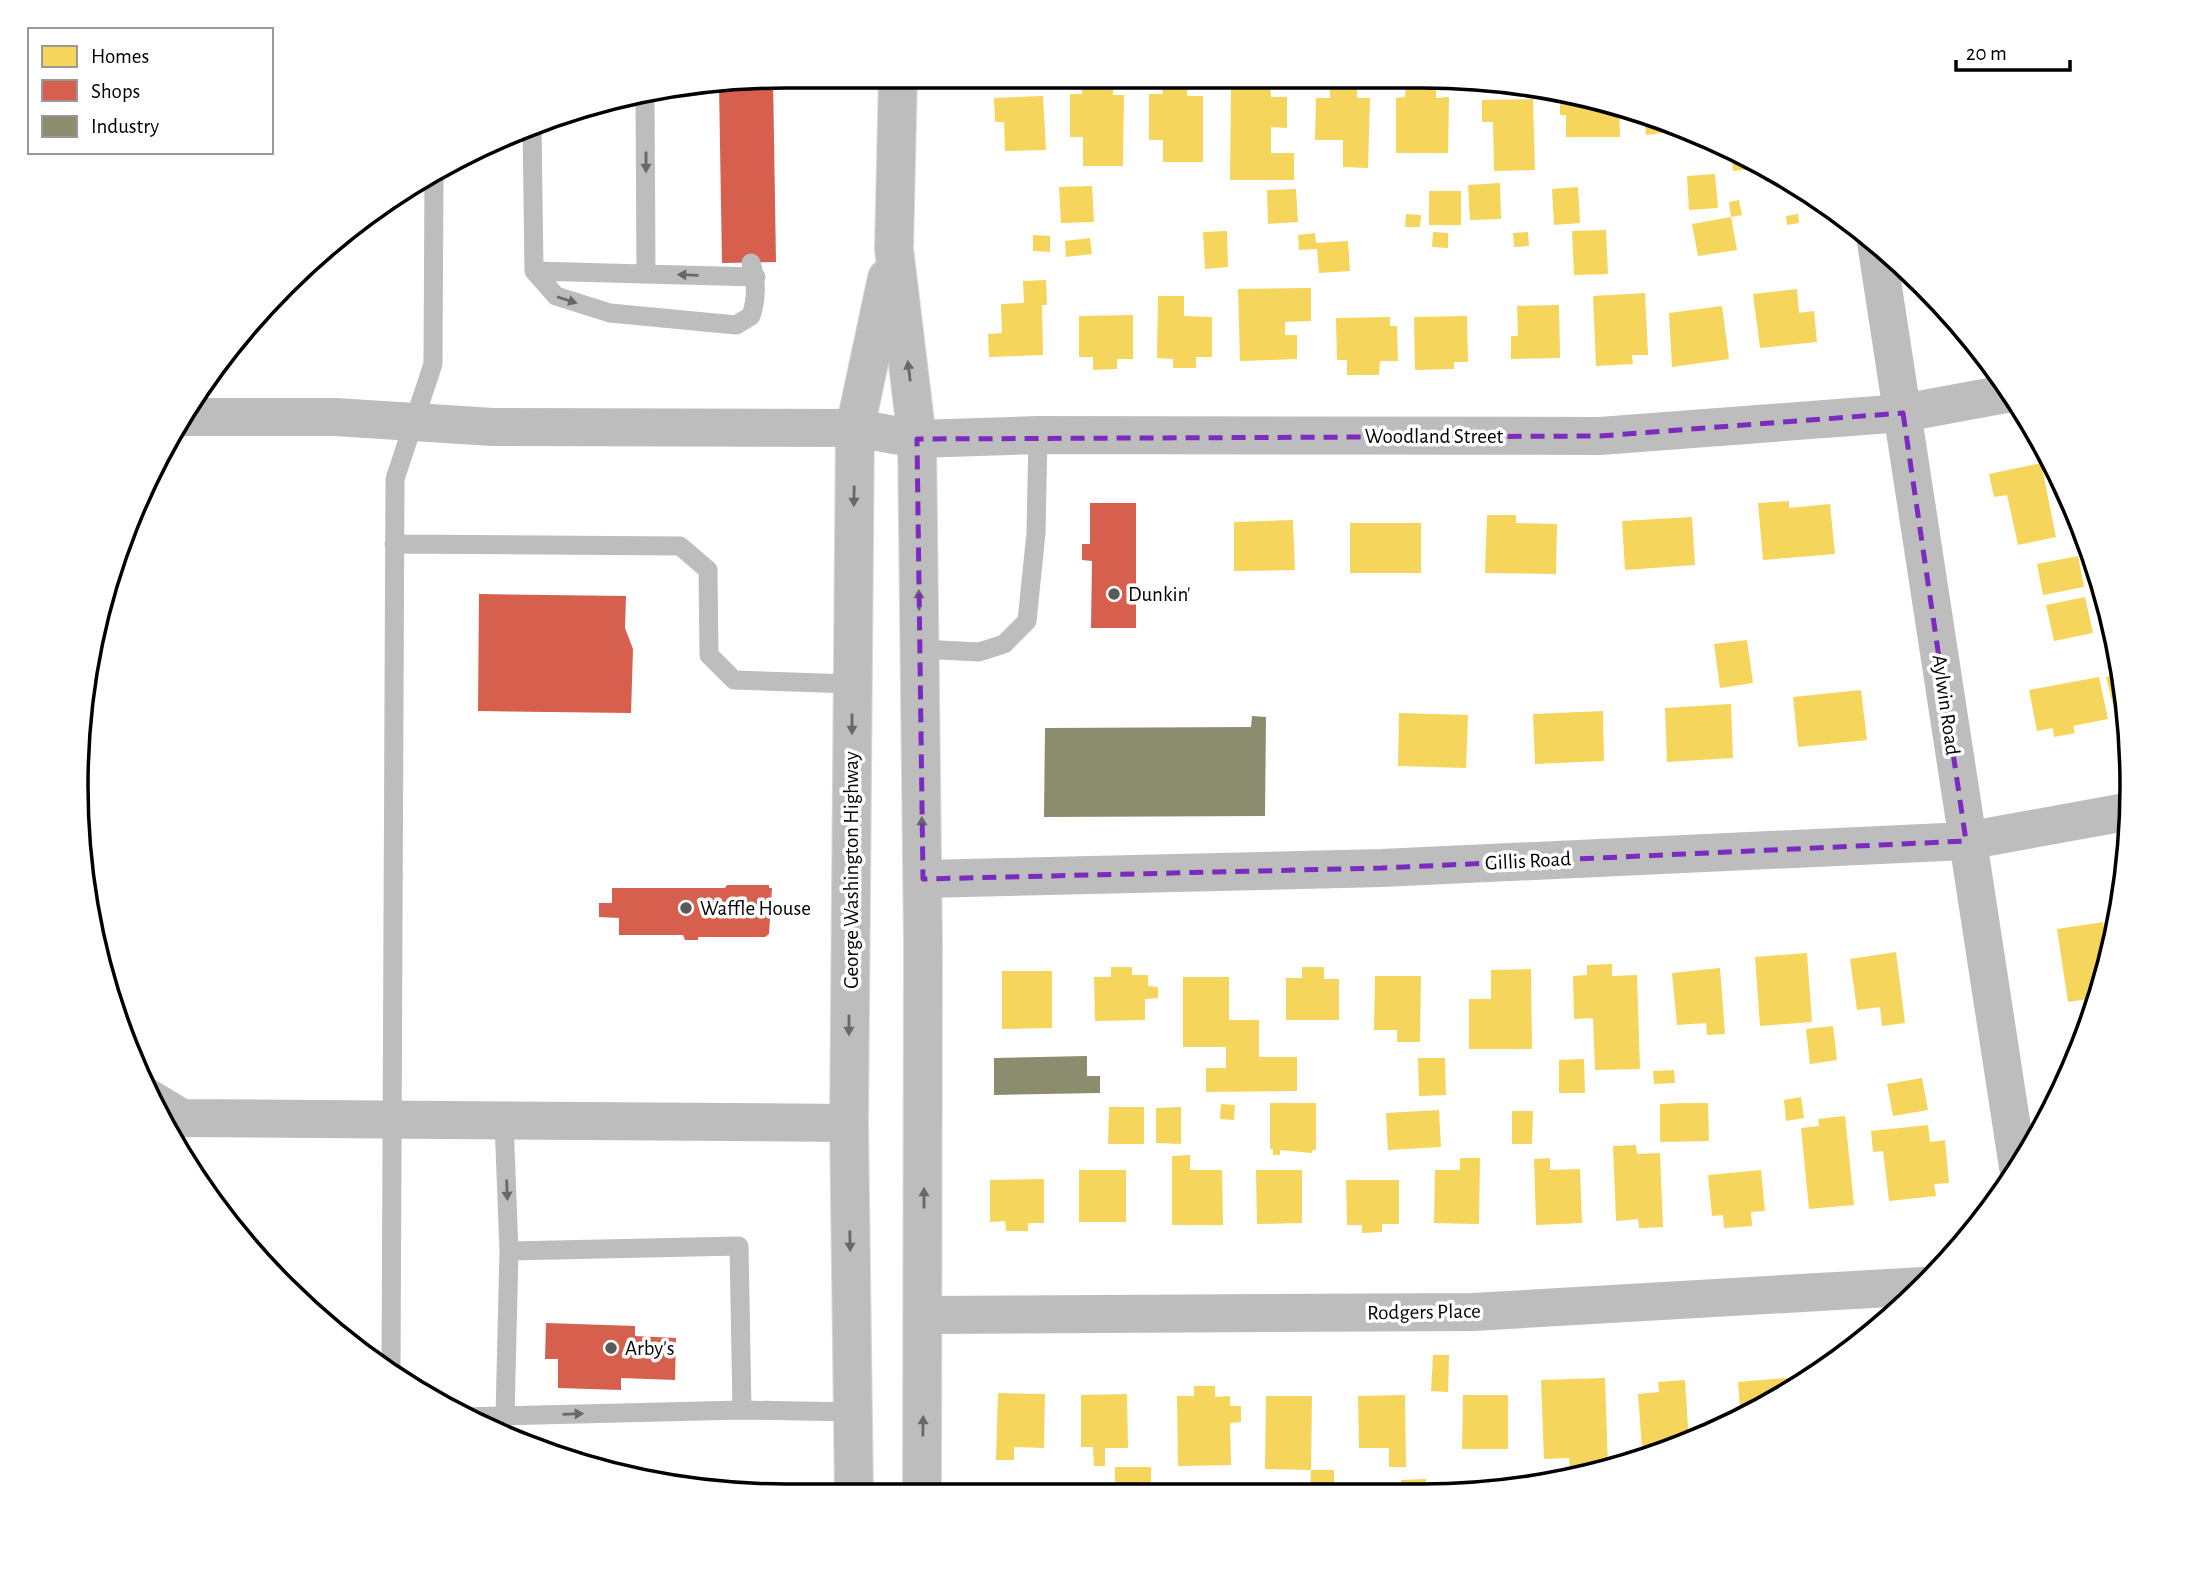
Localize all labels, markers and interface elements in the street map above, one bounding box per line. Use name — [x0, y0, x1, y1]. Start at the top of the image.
legend — [28, 28, 273, 154]
scale bar — [1956, 28, 2070, 72]
text: 20 m — [1966, 43, 2007, 64]
text: Homes — [91, 46, 149, 67]
text: Shops — [91, 81, 140, 102]
text: Industry — [91, 116, 159, 137]
one-way arrow — [640, 151, 652, 173]
one-way arrow — [676, 269, 698, 280]
one-way arrow — [557, 295, 578, 305]
one-way arrow — [903, 360, 914, 382]
street label: Woodland Street — [1365, 426, 1504, 447]
one-way arrow — [848, 486, 860, 508]
place label: Dunkin' — [1128, 584, 1191, 605]
marker: Dunkin' — [1106, 586, 1122, 602]
one-way arrow — [913, 588, 925, 610]
street label: Aylwin Road — [1929, 653, 1963, 757]
one-way arrow — [846, 713, 858, 735]
street label: George Washington Highway — [841, 751, 862, 989]
one-way arrow — [916, 816, 928, 838]
street label: Gillis Road — [1484, 848, 1572, 874]
place label: Waffle House — [700, 898, 811, 919]
marker: Waffle House — [678, 900, 694, 916]
one-way arrow — [844, 1014, 855, 1036]
one-way arrow — [501, 1179, 512, 1201]
one-way arrow — [918, 1187, 930, 1209]
one-way arrow — [845, 1230, 856, 1252]
street label: Rodgers Place — [1367, 1301, 1481, 1323]
place label: Arby's — [625, 1338, 674, 1359]
marker: Arby's — [603, 1340, 619, 1356]
one-way arrow — [562, 1409, 584, 1420]
one-way arrow — [917, 1415, 929, 1437]

